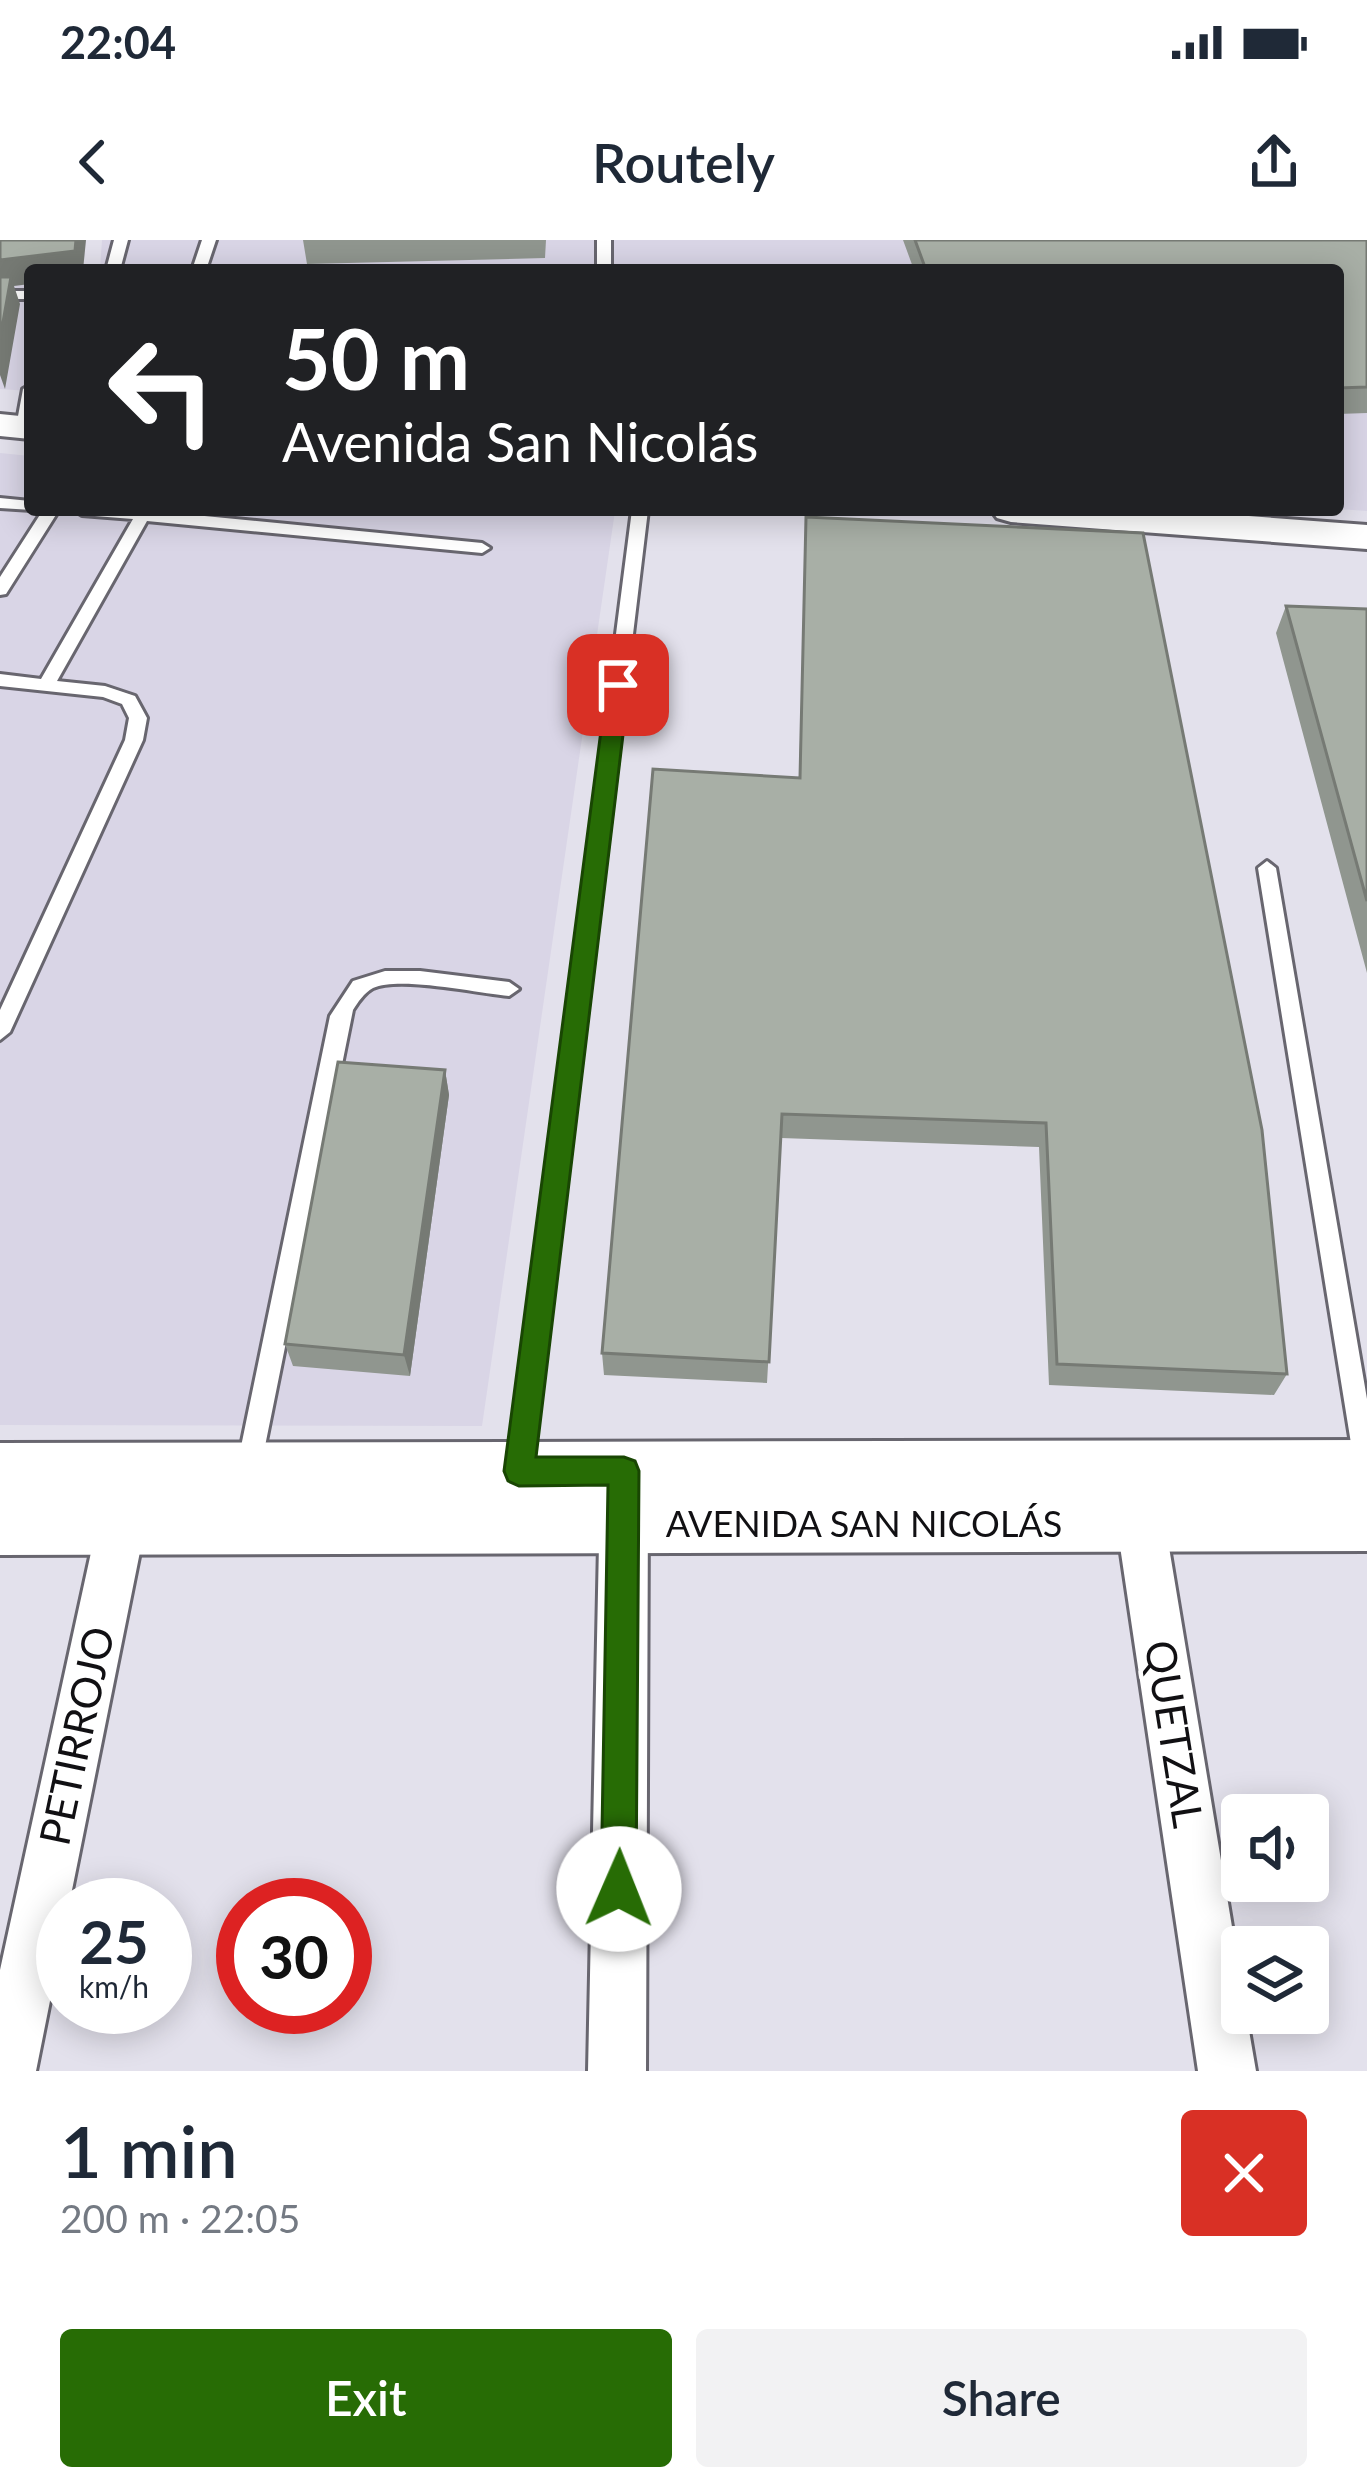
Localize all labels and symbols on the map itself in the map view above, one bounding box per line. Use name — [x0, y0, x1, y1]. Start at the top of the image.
pin — [567, 634, 669, 736]
street label: AVENIDA SAN NICOLÁS — [666, 1501, 1062, 1545]
street label: PETIRROJO — [29, 1622, 124, 1849]
street label: QUETZAL — [1136, 1637, 1214, 1831]
position arrow — [556, 1826, 682, 1952]
speed limit sign: 30 — [216, 1878, 372, 2034]

